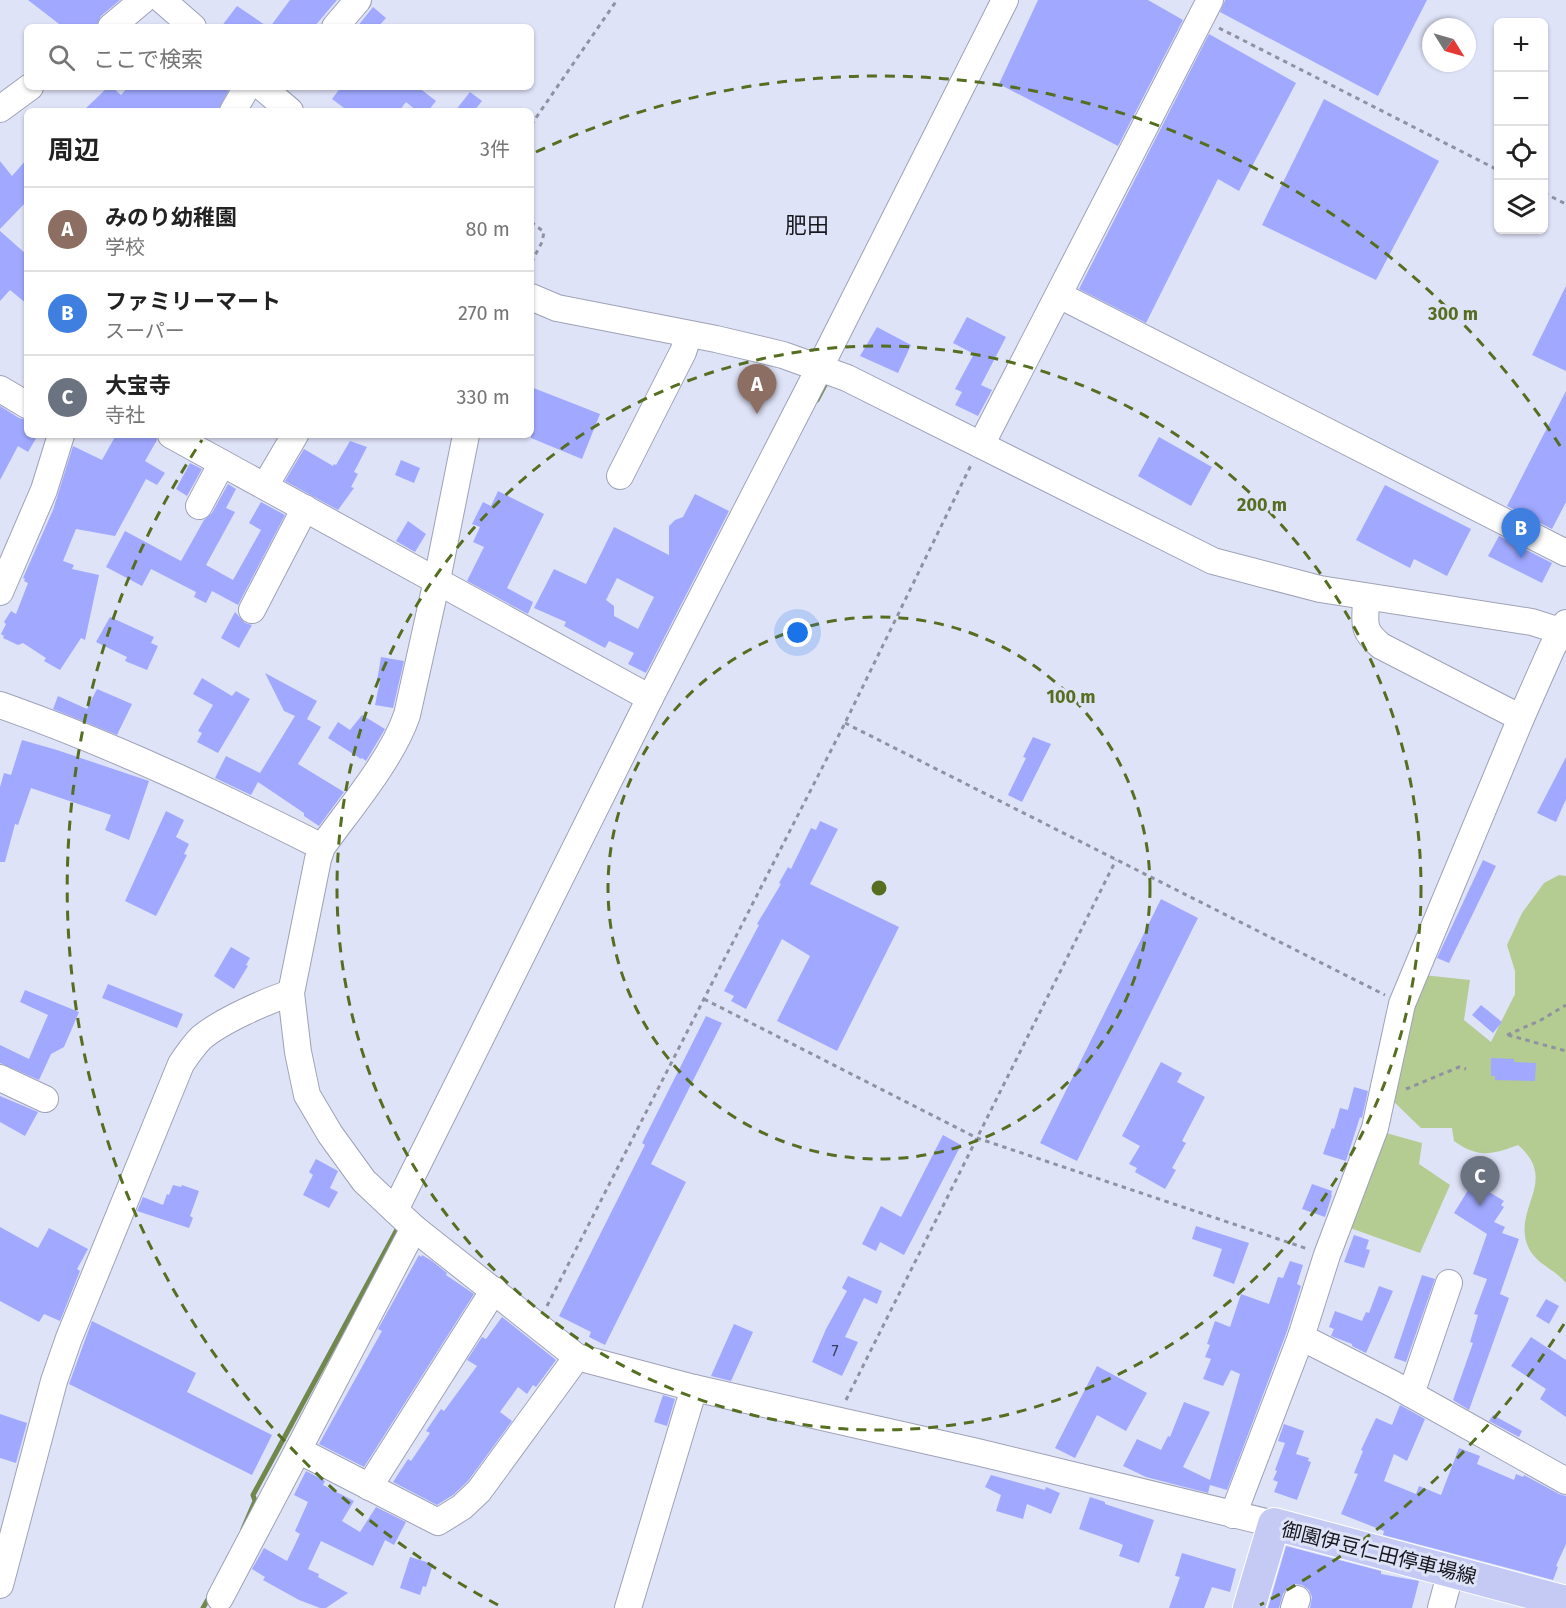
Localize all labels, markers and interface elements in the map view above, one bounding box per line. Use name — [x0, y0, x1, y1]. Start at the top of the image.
north arrow — [1422, 18, 1476, 72]
map controls — [1494, 18, 1548, 234]
button: + — [1494, 18, 1548, 72]
search box — [24, 24, 534, 90]
icon: search — [45, 41, 78, 74]
text: ここで検索 — [93, 46, 203, 73]
button: − — [1494, 72, 1548, 126]
button: locate — [1494, 126, 1548, 180]
text: 周辺 — [48, 135, 100, 166]
text: 3件 — [480, 137, 510, 161]
button: layers — [1494, 180, 1548, 234]
text: みのり幼稚園 — [105, 204, 237, 231]
district label: 肥田 — [785, 212, 829, 239]
text: A — [62, 217, 73, 241]
text: 80 m — [465, 217, 510, 241]
text: 学校 — [105, 235, 145, 259]
text: ファミリーマート — [105, 288, 281, 315]
text: B — [61, 301, 74, 325]
text: 270 m — [458, 301, 510, 325]
text: 300 m — [1427, 303, 1478, 325]
text: スーパー — [105, 319, 185, 343]
pin: A — [738, 364, 777, 414]
text: 大宝寺 — [105, 372, 171, 399]
text: C — [62, 385, 73, 409]
text: 330 m — [456, 385, 510, 409]
text: 寺社 — [105, 403, 145, 427]
text: 200 m — [1237, 494, 1287, 516]
pin: B — [1502, 508, 1540, 558]
your location — [783, 618, 812, 647]
text: 100 m — [1047, 686, 1095, 708]
centre of rings — [869, 878, 889, 898]
pin: C — [1460, 1156, 1500, 1206]
house number: 7 — [831, 1342, 839, 1361]
street label: 御園伊豆仁田停車場線 — [1279, 1517, 1479, 1589]

